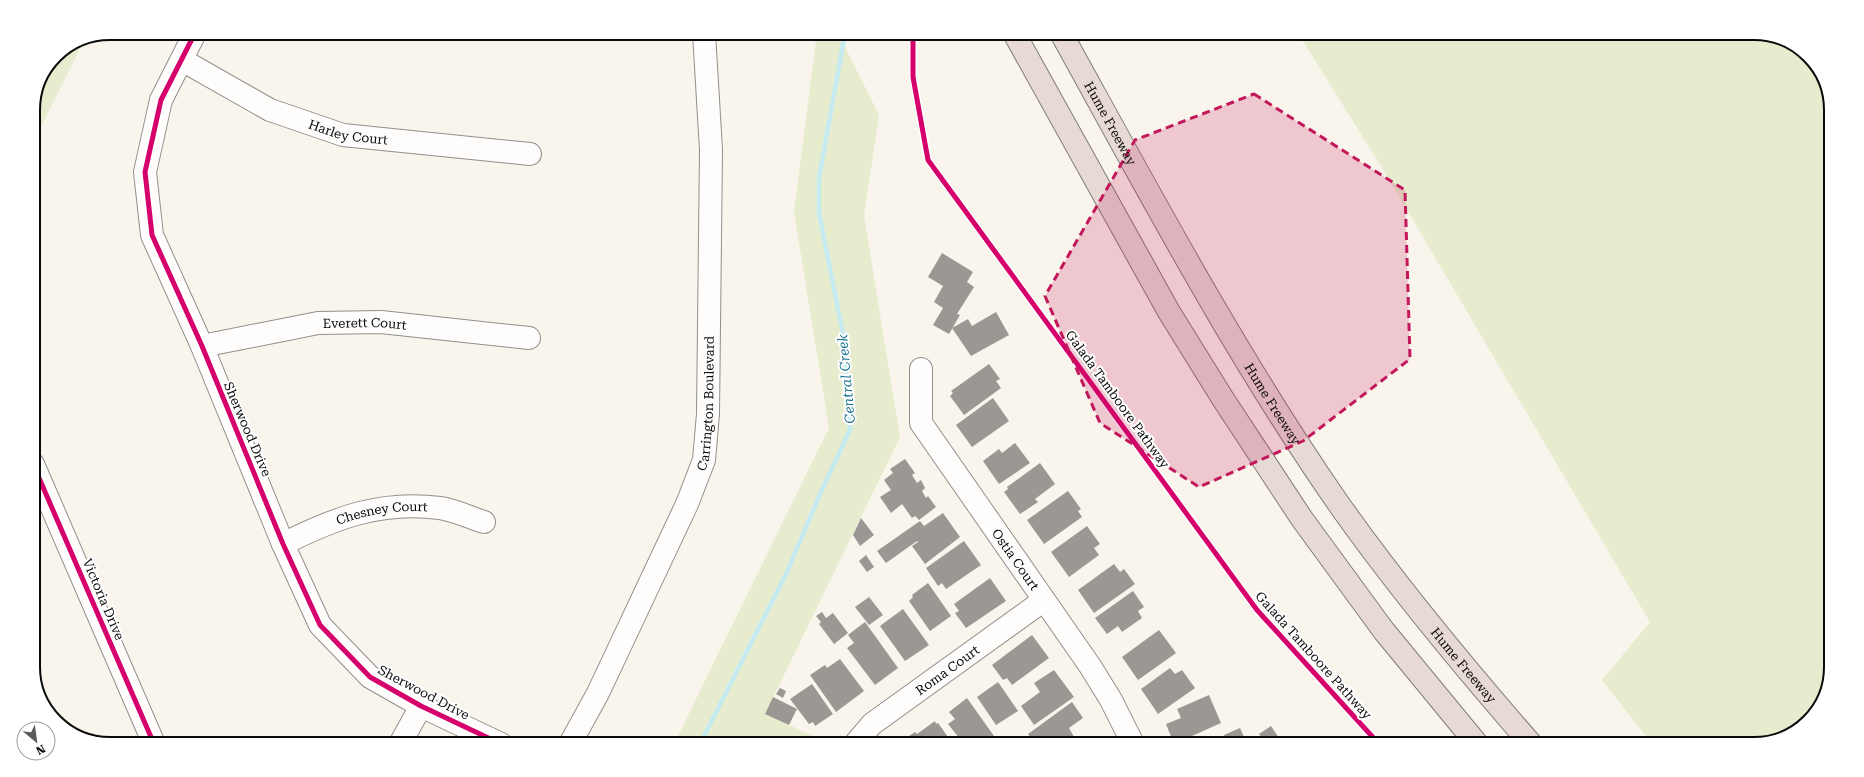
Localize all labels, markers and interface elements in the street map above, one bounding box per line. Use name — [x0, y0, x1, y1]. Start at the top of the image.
street label: Hume Freeway — [1081, 79, 1139, 168]
street label: Harley Court — [306, 117, 389, 148]
street label: Everett Court — [323, 315, 407, 333]
street label: Galada Tamboore Pathway — [1063, 328, 1173, 471]
water label: Central Creek — [834, 333, 858, 424]
street label: Carrington Boulevard — [694, 335, 717, 473]
street label: Hume Freeway — [1241, 360, 1304, 448]
street label: Sherwood Drive — [221, 380, 274, 479]
street label: Chesney Court — [334, 499, 428, 528]
street label: Ostia Court — [989, 526, 1042, 593]
street label: Victoria Drive — [80, 556, 127, 642]
street label: Galada Tamboore Pathway — [1252, 588, 1375, 722]
street label: Hume Freeway — [1428, 625, 1499, 706]
street label: Roma Court — [913, 642, 982, 698]
street label: Sherwood Drive — [376, 662, 472, 723]
north arrow — [16, 721, 56, 761]
text: N — [33, 742, 47, 757]

